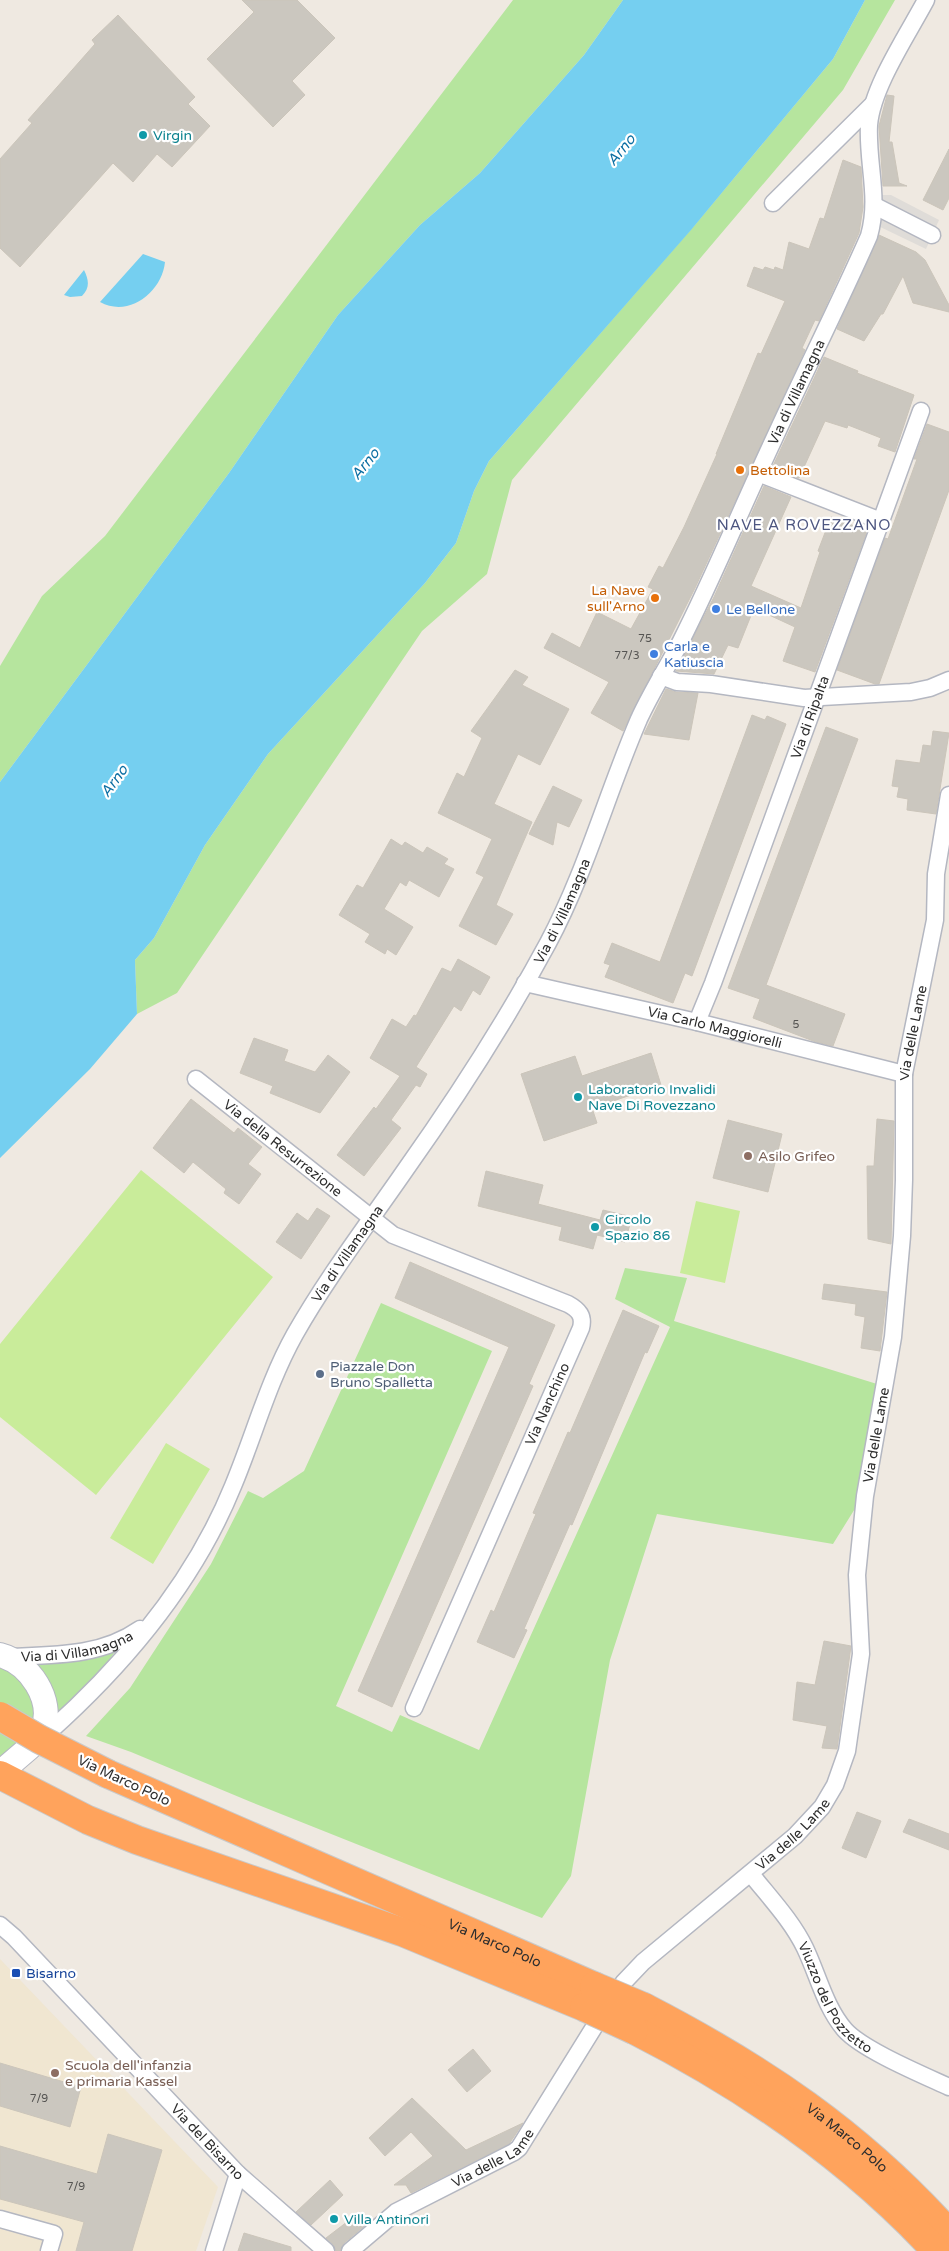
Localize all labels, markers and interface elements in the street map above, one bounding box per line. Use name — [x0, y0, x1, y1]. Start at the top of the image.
place label: Virgin — [153, 127, 192, 144]
marker: Virgin — [137, 129, 149, 141]
water label: Arno — [603, 130, 640, 169]
street label: Via di Villamagna — [764, 337, 829, 448]
water label: Arno — [347, 444, 384, 483]
place label: Bettolina — [750, 462, 810, 479]
marker: Bettolina — [734, 464, 746, 476]
district label: NAVE A ROVEZZANO — [717, 516, 891, 534]
place label: La Nave sull'Arno — [587, 582, 645, 615]
marker: La Nave sull'Arno — [649, 592, 661, 604]
place label: Le Bellone — [726, 601, 795, 618]
marker: Le Bellone — [710, 603, 722, 615]
house number: 75 — [638, 632, 652, 645]
place label: Carla e Katiuscia — [664, 638, 724, 671]
marker: Carla e Katiuscia — [648, 648, 660, 660]
house number: 77/3 — [614, 649, 640, 662]
street label: Via di Ripalta — [787, 673, 833, 761]
water label: Arno — [96, 761, 132, 800]
street label: Via di Villamagna — [530, 856, 594, 967]
street label: Via delle Lame — [896, 984, 931, 1080]
street label: Via Carlo Maggiorelli — [646, 1003, 784, 1052]
house number: 5 — [793, 1018, 800, 1031]
place label: Laboratorio Invalidi Nave Di Rovezzano — [588, 1081, 716, 1114]
marker: Laboratorio Invalidi Nave Di Rovezzano — [572, 1091, 584, 1103]
street label: Via della Resurrezione — [220, 1096, 346, 1201]
place label: Asilo Grifeo — [758, 1148, 835, 1165]
marker: Asilo Grifeo — [742, 1150, 754, 1162]
street label: Via di Villamagna — [308, 1202, 387, 1306]
place label: Circolo Spazio 86 — [605, 1211, 671, 1244]
marker: Circolo Spazio 86 — [589, 1221, 601, 1233]
place label: Piazzale Don Bruno Spalletta — [330, 1358, 433, 1391]
street label: Via Nanchino — [522, 1360, 573, 1448]
marker: Piazzale Don Bruno Spalletta — [314, 1368, 326, 1380]
street label: Via delle Lame — [859, 1386, 893, 1484]
street label: Via di Villamagna — [21, 1627, 136, 1665]
street label: Via Marco Polo — [75, 1752, 173, 1809]
street label: Via delle Lame — [752, 1796, 834, 1874]
street label: Via Marco Polo — [445, 1915, 544, 1971]
street label: Viuzzo del Pozzetto — [794, 1939, 875, 2057]
place label: Bisarno — [26, 1965, 76, 1982]
marker: Bisarno — [10, 1967, 22, 1979]
place label: Scuola dell'infanzia e primaria Kassel — [65, 2057, 192, 2090]
marker: Scuola dell'infanzia e primaria Kassel — [49, 2067, 61, 2079]
house number: 7/9 — [30, 2092, 48, 2105]
street label: Via del Bisarno — [167, 2100, 247, 2184]
street label: Via Marco Polo — [803, 2100, 891, 2176]
street label: Via delle Lame — [449, 2126, 538, 2191]
house number: 7/9 — [67, 2180, 85, 2193]
place label: Villa Antinori — [344, 2211, 429, 2228]
marker: Villa Antinori — [328, 2213, 340, 2225]

